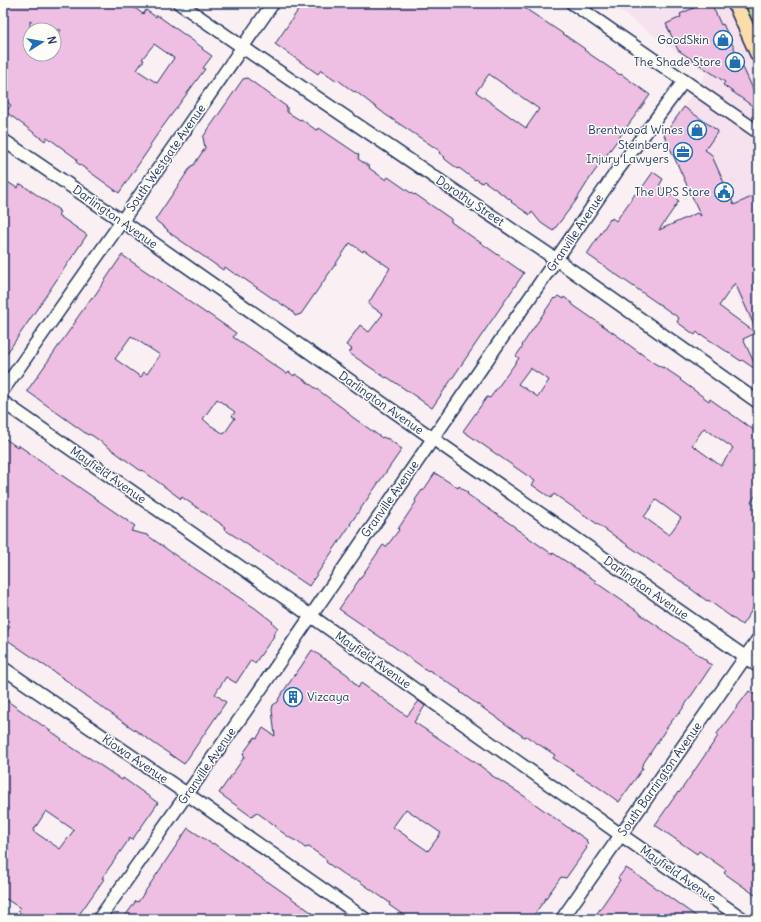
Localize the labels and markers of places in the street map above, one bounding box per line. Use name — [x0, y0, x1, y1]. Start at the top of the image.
shop icon: GoodSkin — [712, 29, 734, 51]
place label: GoodSkin — [657, 32, 709, 47]
shop icon: The Shade Store — [724, 51, 746, 73]
place label: The Shade Store — [633, 54, 721, 69]
shop icon: Brentwood Wines — [686, 119, 708, 141]
place label: Brentwood Wines — [588, 122, 683, 137]
place label: Steinberg Injury Lawyers — [586, 137, 669, 166]
office icon: Steinberg Injury Lawyers — [672, 141, 694, 163]
public building icon: The UPS Store — [713, 181, 735, 203]
place label: The UPS Store — [634, 184, 710, 199]
building icon: Vizcaya — [282, 686, 304, 708]
place label: Vizcaya — [307, 689, 349, 704]

